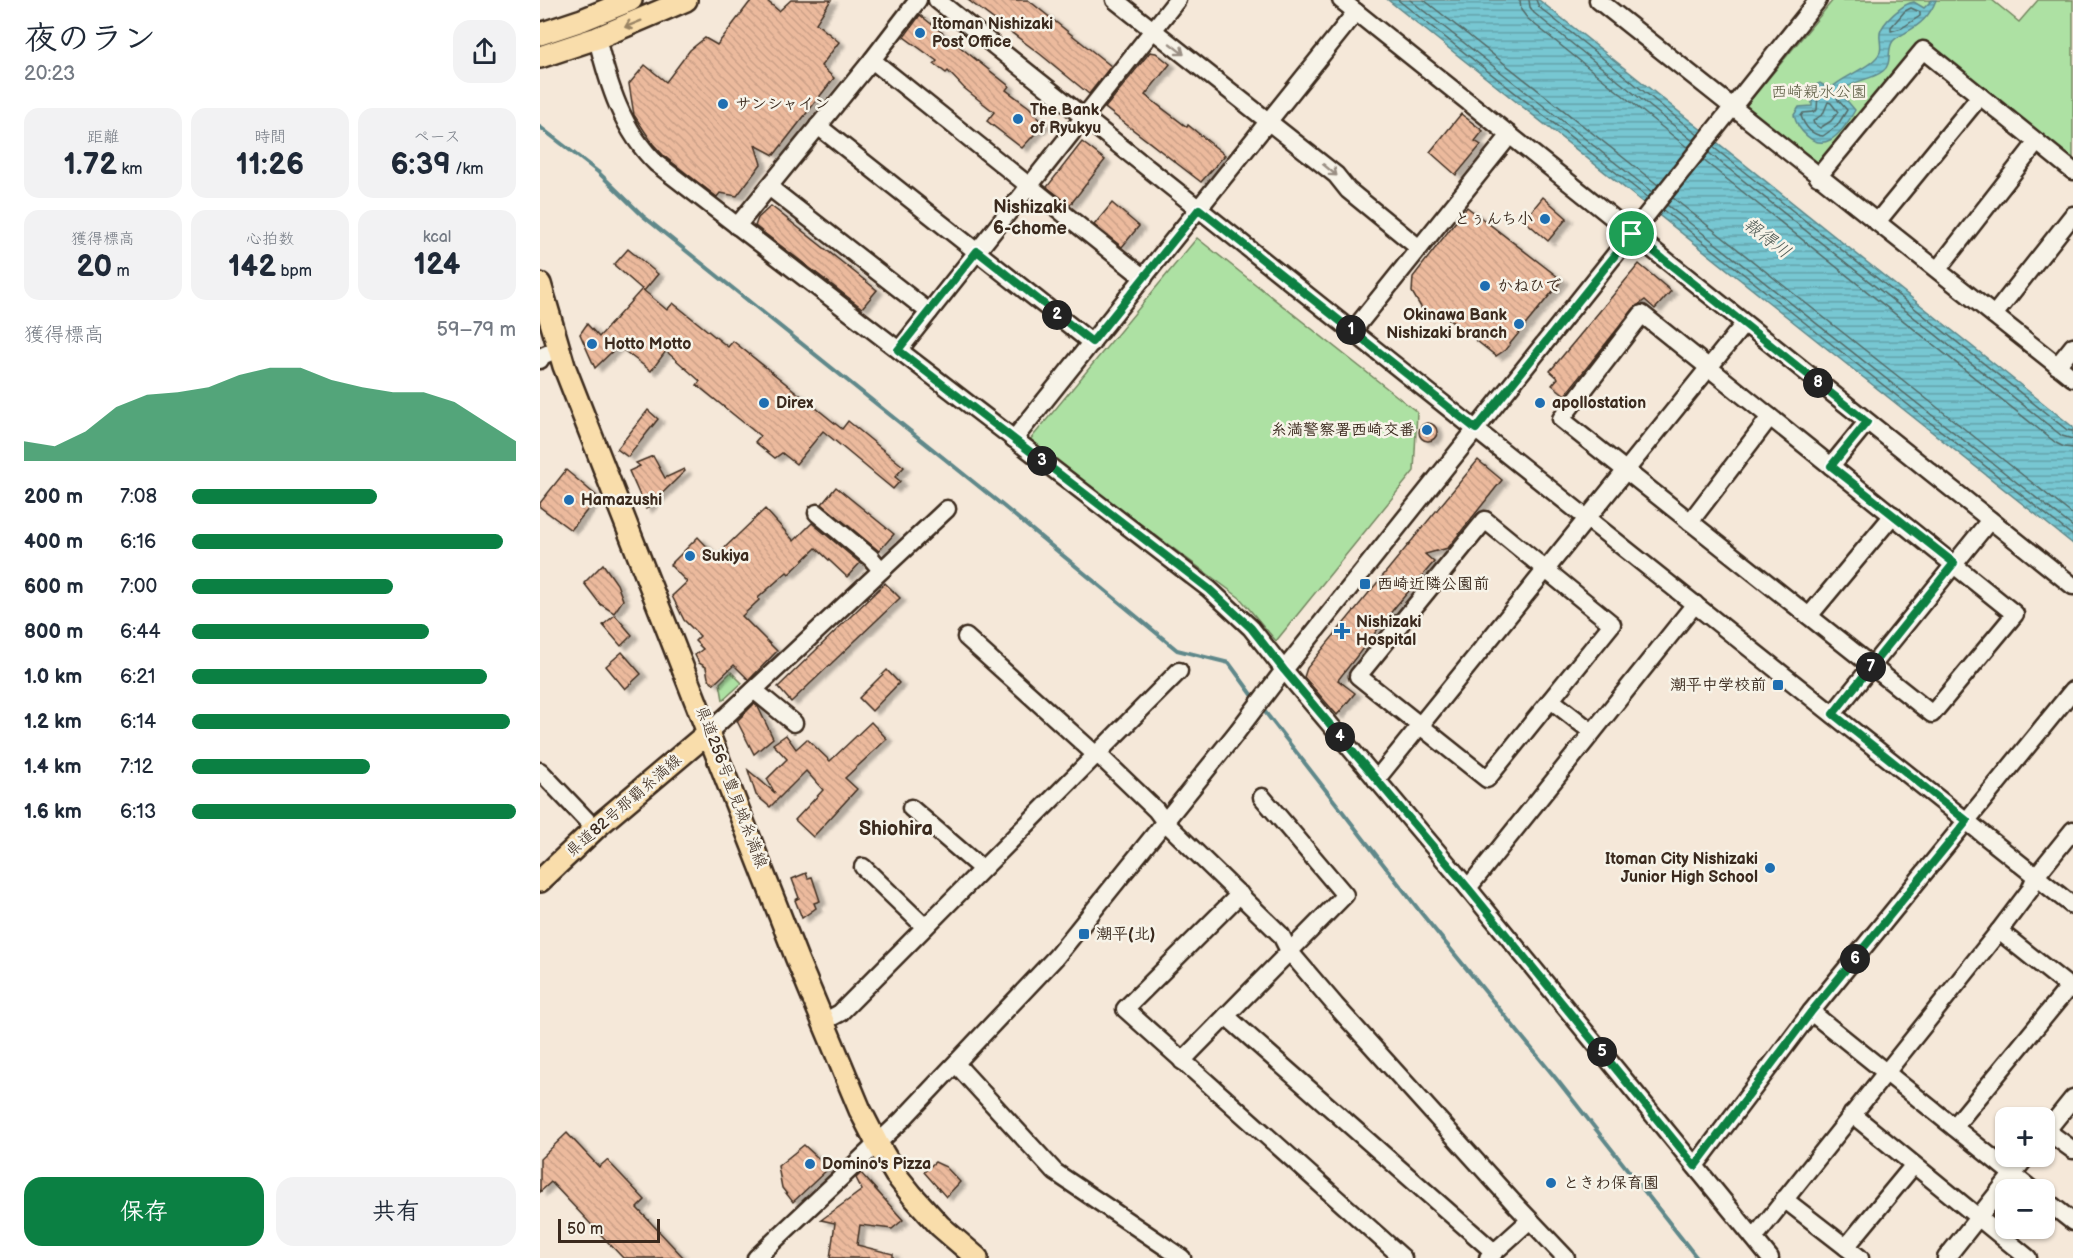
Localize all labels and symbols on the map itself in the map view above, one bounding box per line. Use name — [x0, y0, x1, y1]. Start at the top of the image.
place label: Itoman Nishizaki Post Office — [932, 15, 1053, 52]
one-way arrow — [624, 19, 643, 30]
marker: Itoman Nishizaki Post Office — [913, 26, 927, 40]
one-way arrow — [1169, 43, 1185, 56]
park label: 西崎親水公園 — [1771, 83, 1867, 102]
place label: サンシャイン — [735, 95, 830, 114]
marker: サンシャイン — [716, 97, 730, 111]
place label: The Bank of Ryukyu — [1030, 101, 1101, 138]
marker: The Bank of Ryukyu — [1011, 112, 1025, 126]
one-way arrow — [1322, 163, 1337, 177]
district label: Nishizaki 6-chome — [993, 197, 1067, 239]
pin — [1606, 208, 1657, 259]
place label: とぅんち小 — [1454, 210, 1533, 229]
marker: とぅんち小 — [1538, 212, 1552, 226]
water label: 報得川 — [1739, 213, 1795, 263]
place label: かねひで — [1497, 277, 1561, 296]
marker: かねひで — [1478, 279, 1492, 293]
pin: 2 — [1042, 300, 1072, 330]
place label: Okinawa Bank Nishizaki branch — [1386, 306, 1508, 343]
pin: 1 — [1336, 315, 1366, 345]
marker: Okinawa Bank Nishizaki branch — [1512, 317, 1526, 331]
place label: Hotto Motto — [604, 335, 691, 354]
marker: Hotto Motto — [585, 337, 599, 351]
pin: 8 — [1803, 368, 1833, 398]
place label: Direx — [776, 394, 813, 413]
place label: apollostation — [1552, 394, 1646, 413]
marker: Direx — [757, 396, 771, 410]
marker: apollostation — [1533, 396, 1547, 410]
place label: 糸満警察署西崎交番 — [1271, 421, 1415, 440]
marker: 糸満警察署西崎交番 — [1420, 423, 1434, 437]
pin: 3 — [1027, 446, 1057, 476]
place label: Hamazushi — [581, 491, 662, 510]
marker: Hamazushi — [562, 493, 576, 507]
place label: Sukiya — [702, 547, 749, 566]
marker: Sukiya — [683, 549, 697, 563]
place label: 西崎近隣公園前 — [1377, 575, 1489, 594]
marker: 西崎近隣公園前 — [1358, 577, 1372, 591]
place label: Nishizaki Hospital — [1356, 613, 1422, 650]
marker: Nishizaki Hospital — [1333, 622, 1351, 640]
pin: 7 — [1856, 652, 1886, 682]
place label: 潮平中学校前 — [1670, 676, 1766, 695]
marker: 潮平中学校前 — [1771, 678, 1785, 692]
street label: 県道256号豊見城糸満線 — [691, 703, 771, 871]
pin: 4 — [1325, 722, 1355, 752]
street label: 県道82号那覇糸満線 — [562, 751, 686, 861]
district label: Shiohira — [859, 817, 933, 841]
place label: Itoman City Nishizaki Junior High School — [1605, 850, 1758, 887]
marker: Itoman City Nishizaki Junior High School — [1763, 861, 1777, 875]
place label: 潮平(北) — [1096, 925, 1155, 944]
marker: 潮平(北) — [1077, 927, 1091, 941]
pin: 6 — [1840, 944, 1870, 974]
pin: 5 — [1587, 1037, 1617, 1067]
place label: Domino's Pizza — [822, 1155, 931, 1174]
marker: Domino's Pizza — [803, 1157, 817, 1171]
place label: ときわ保育園 — [1563, 1174, 1659, 1193]
marker: ときわ保育園 — [1544, 1176, 1558, 1190]
scale bar — [558, 1216, 660, 1244]

